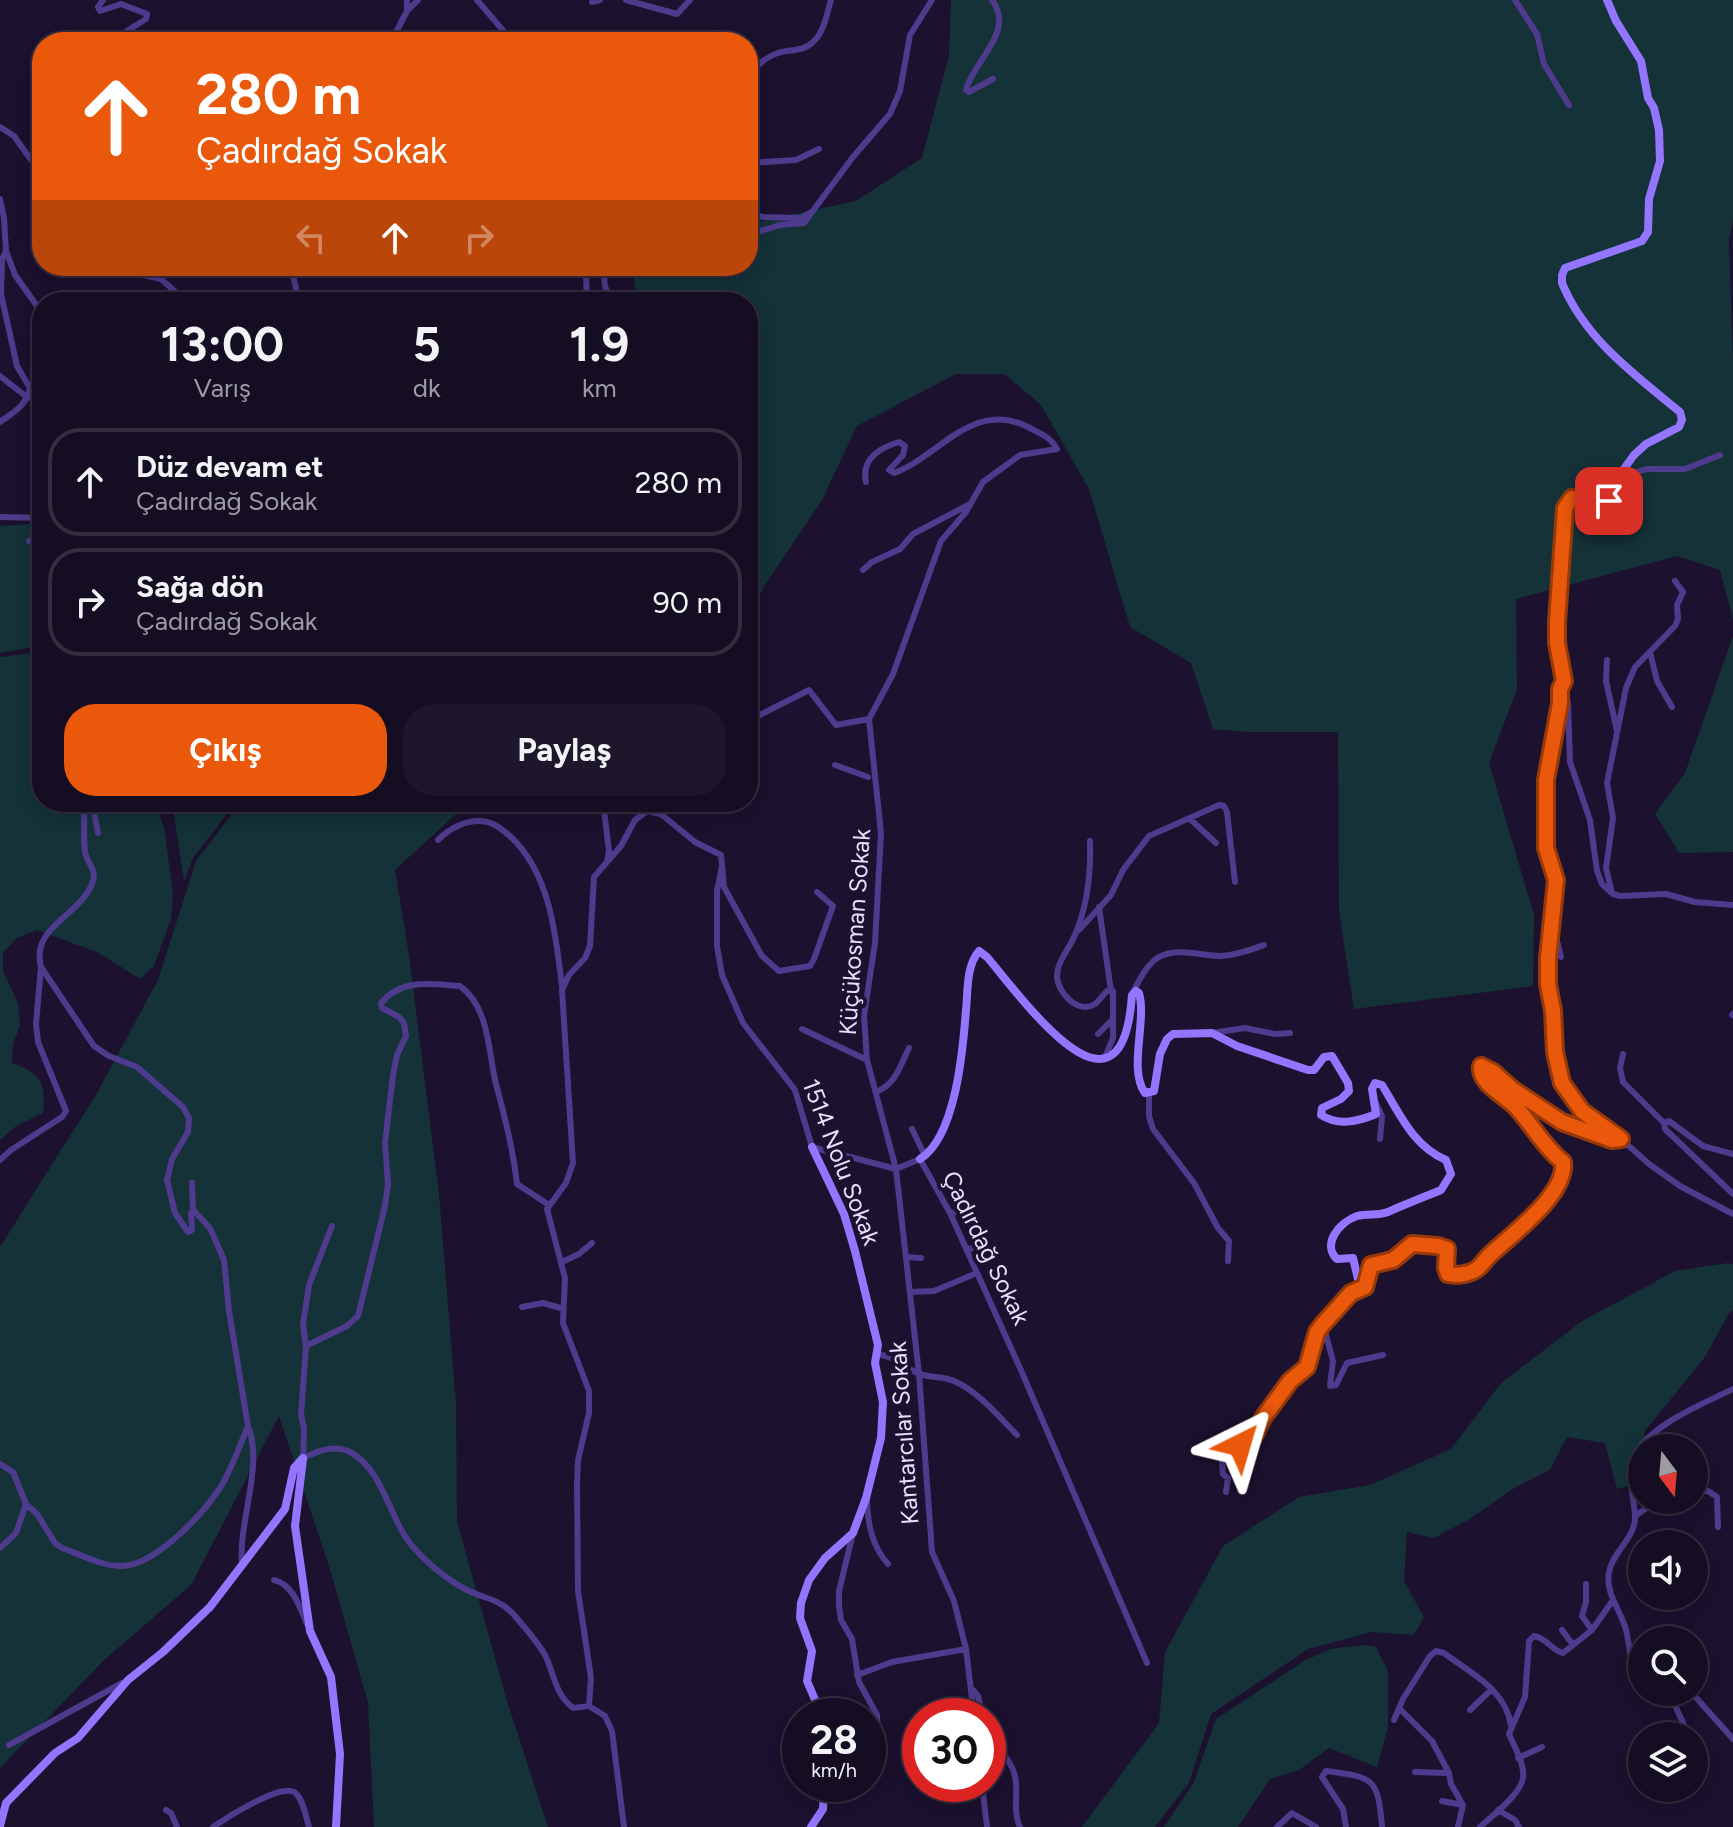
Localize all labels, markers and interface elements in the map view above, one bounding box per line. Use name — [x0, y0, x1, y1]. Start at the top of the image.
text: 280 m — [196, 61, 361, 128]
icon: ahead — [64, 64, 168, 168]
text: Çadırdağ Sokak — [196, 129, 447, 172]
icon: left — [289, 216, 333, 260]
icon: ahead — [373, 216, 417, 260]
icon: right — [457, 216, 501, 260]
text: 13:00 — [161, 315, 284, 373]
text: 5 — [413, 315, 441, 373]
text: 1.9 — [569, 315, 629, 373]
text: Varış — [194, 372, 251, 404]
text: dk — [413, 372, 441, 404]
text: km — [582, 372, 617, 404]
text: Düz devam et — [136, 448, 323, 485]
icon: ahead — [68, 460, 112, 504]
text: 280 m — [635, 464, 722, 501]
pin — [1575, 467, 1643, 535]
icon: arrive — [1587, 479, 1631, 523]
text: Çadırdağ Sokak — [136, 485, 318, 517]
text: Sağa dön — [136, 568, 264, 605]
icon: right — [68, 580, 112, 624]
text: 90 m — [653, 584, 722, 621]
text: Çadırdağ Sokak — [136, 605, 318, 637]
button: Çıkış — [64, 704, 387, 796]
button: Paylaş — [403, 704, 726, 796]
street label: Küçükosman Sokak — [833, 827, 876, 1036]
street label: 1514 Nolu Sokak — [796, 1075, 887, 1249]
street label: Çadırdağ Sokak — [937, 1166, 1036, 1330]
street label: Kantarcılar Sokak — [883, 1340, 924, 1526]
position arrow — [1198, 1403, 1282, 1487]
north arrow — [1628, 1434, 1708, 1514]
map controls — [1628, 1434, 1708, 1802]
button: sound — [1628, 1530, 1708, 1610]
button: search — [1628, 1626, 1708, 1706]
speed limit sign: 30 — [902, 1698, 1006, 1802]
text: 28 — [810, 1716, 858, 1764]
button: layers — [1628, 1722, 1708, 1802]
text: km/h — [811, 1758, 857, 1782]

